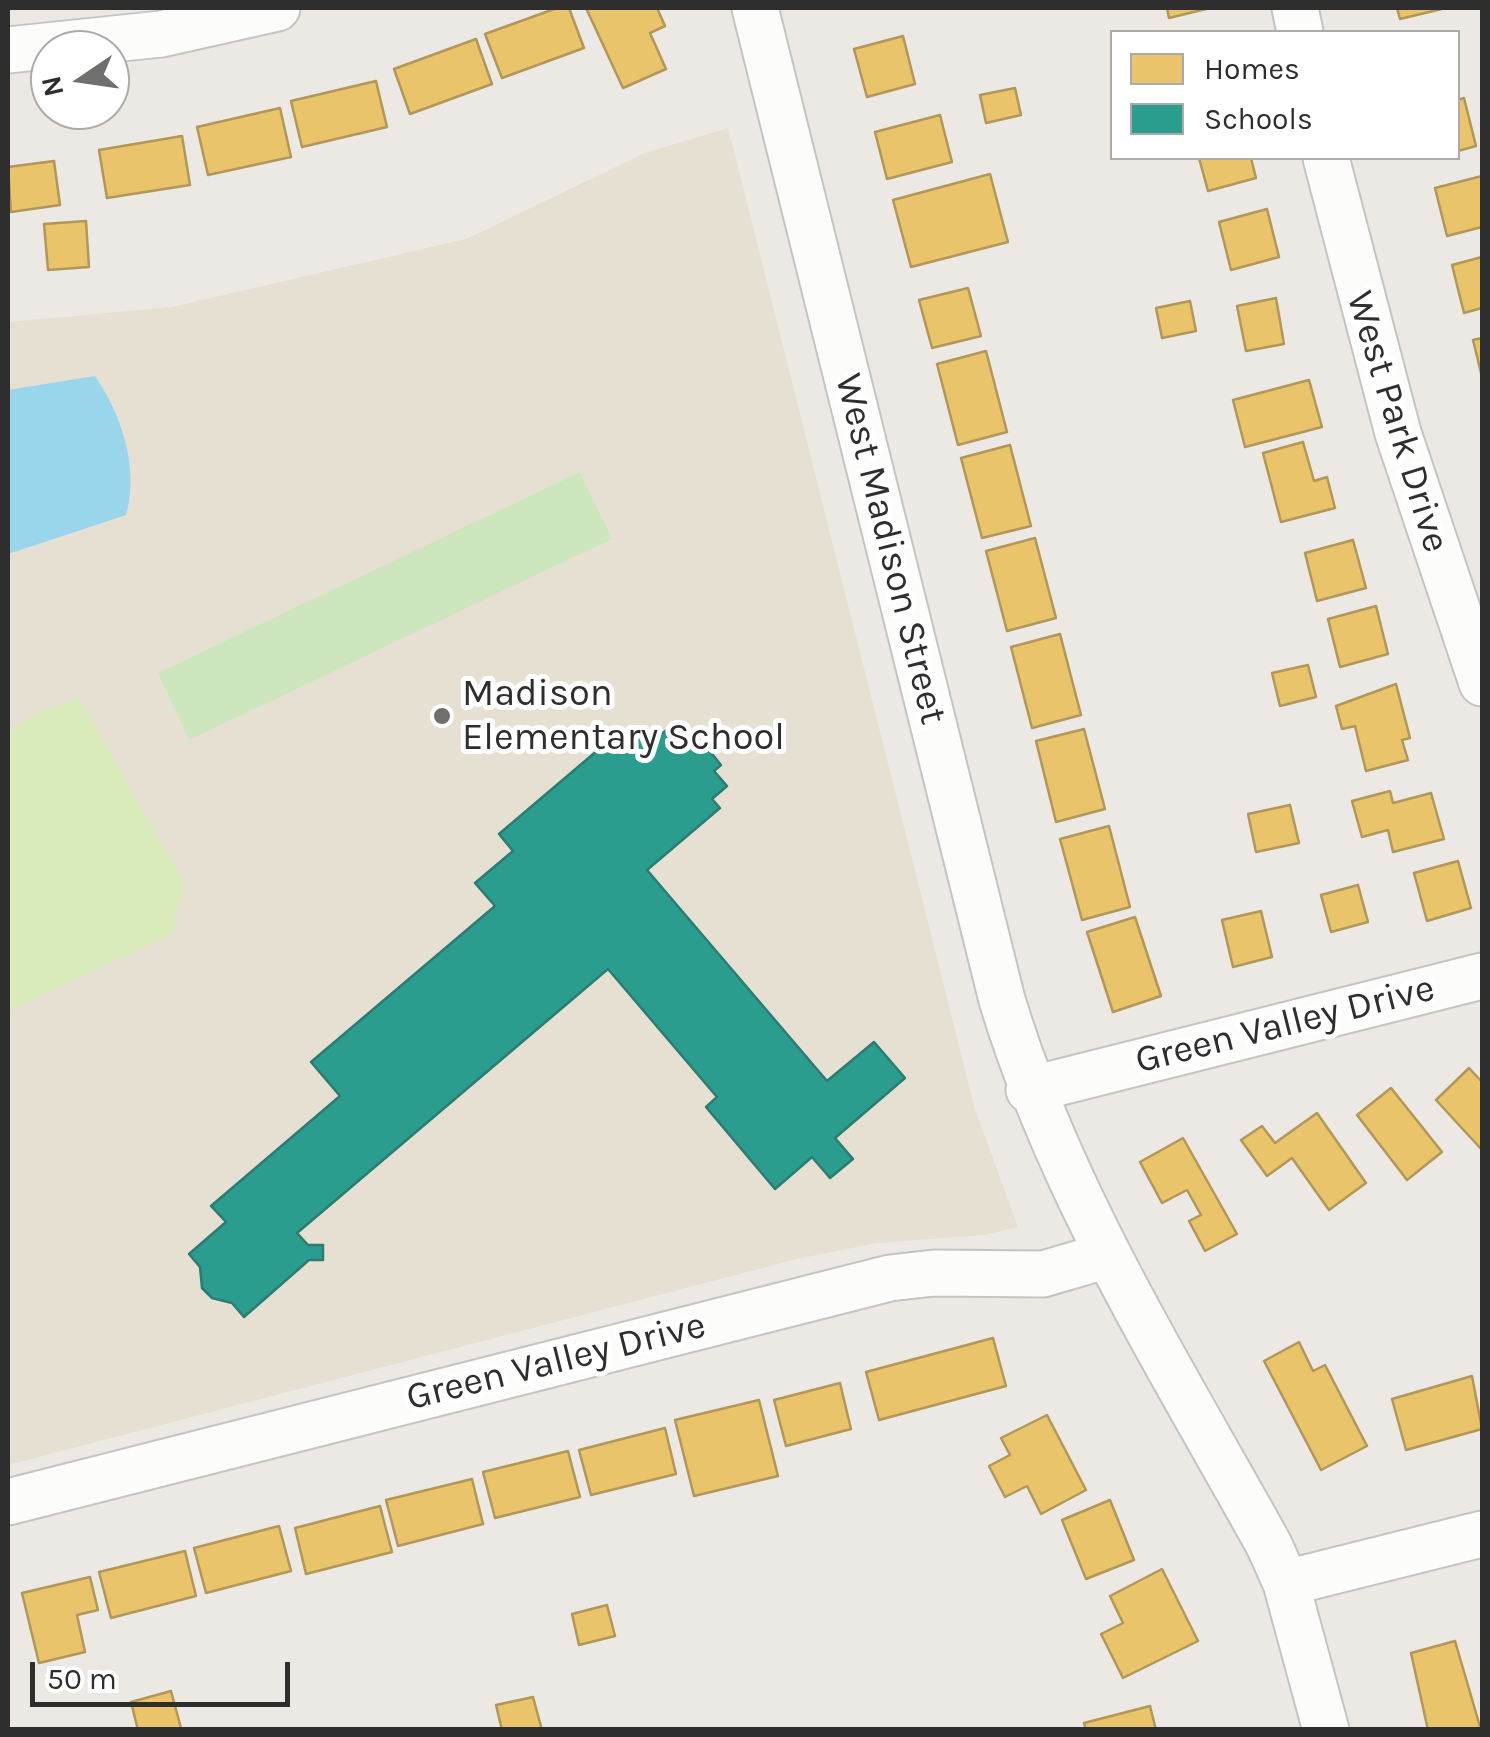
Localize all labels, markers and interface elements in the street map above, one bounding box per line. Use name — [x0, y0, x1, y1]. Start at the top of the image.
north arrow — [30, 30, 130, 130]
legend — [1110, 30, 1460, 160]
text: Homes — [1204, 51, 1300, 87]
text: N — [34, 73, 71, 100]
text: Schools — [1204, 101, 1313, 137]
street label: West Park Drive — [1336, 286, 1458, 558]
street label: West Madison Street — [824, 369, 956, 729]
place label: Madison Elementary School — [462, 671, 785, 761]
marker: Madison Elementary School — [431, 705, 453, 727]
street label: Green Valley Drive — [1131, 966, 1439, 1084]
street label: Green Valley Drive — [402, 1303, 710, 1421]
scale bar — [35, 1642, 295, 1704]
text: 50 m — [47, 1661, 117, 1697]

